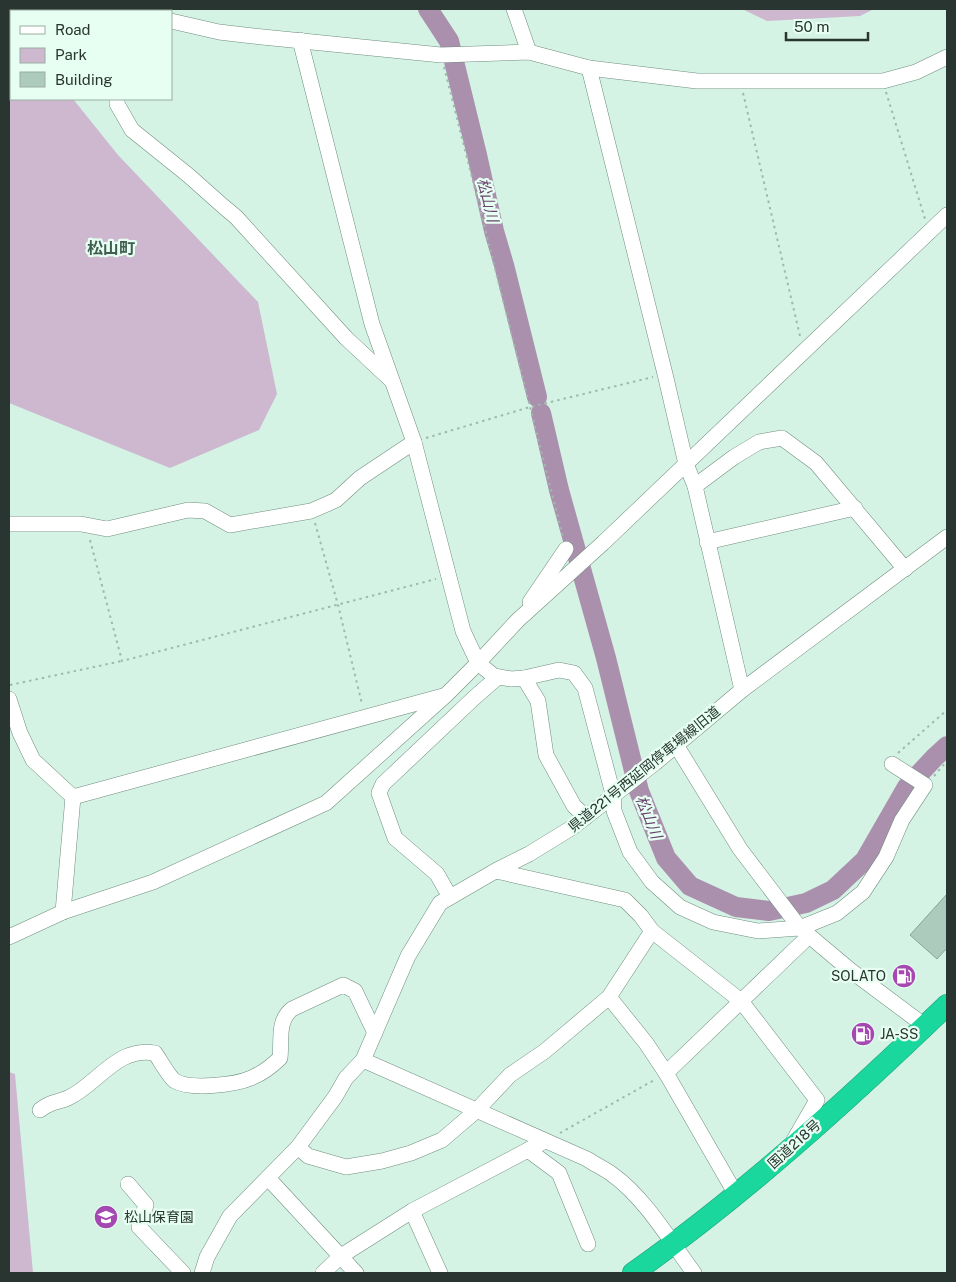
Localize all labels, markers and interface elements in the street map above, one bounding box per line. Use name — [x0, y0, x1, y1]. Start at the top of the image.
legend — [10, 10, 172, 100]
scale bar — [786, 10, 868, 42]
text: 50 m — [794, 18, 829, 35]
text: Road — [55, 21, 91, 38]
text: Park — [55, 46, 87, 63]
text: Building — [55, 71, 113, 88]
water label: 松山川 — [474, 176, 502, 226]
district label: 松山町 — [87, 239, 135, 258]
street label: 県道221号西延岡停車場線旧道 — [565, 703, 723, 835]
water label: 松山川 — [633, 793, 666, 843]
fuel station icon: SOLATO — [891, 963, 917, 989]
place label: SOLATO — [831, 968, 886, 984]
fuel station icon: JA-SS — [850, 1021, 876, 1047]
place label: JA-SS — [880, 1026, 918, 1042]
street label: 国道218号 — [764, 1116, 824, 1172]
school or university icon: 松山保育園 — [93, 1204, 119, 1230]
place label: 松山保育園 — [124, 1209, 194, 1225]

